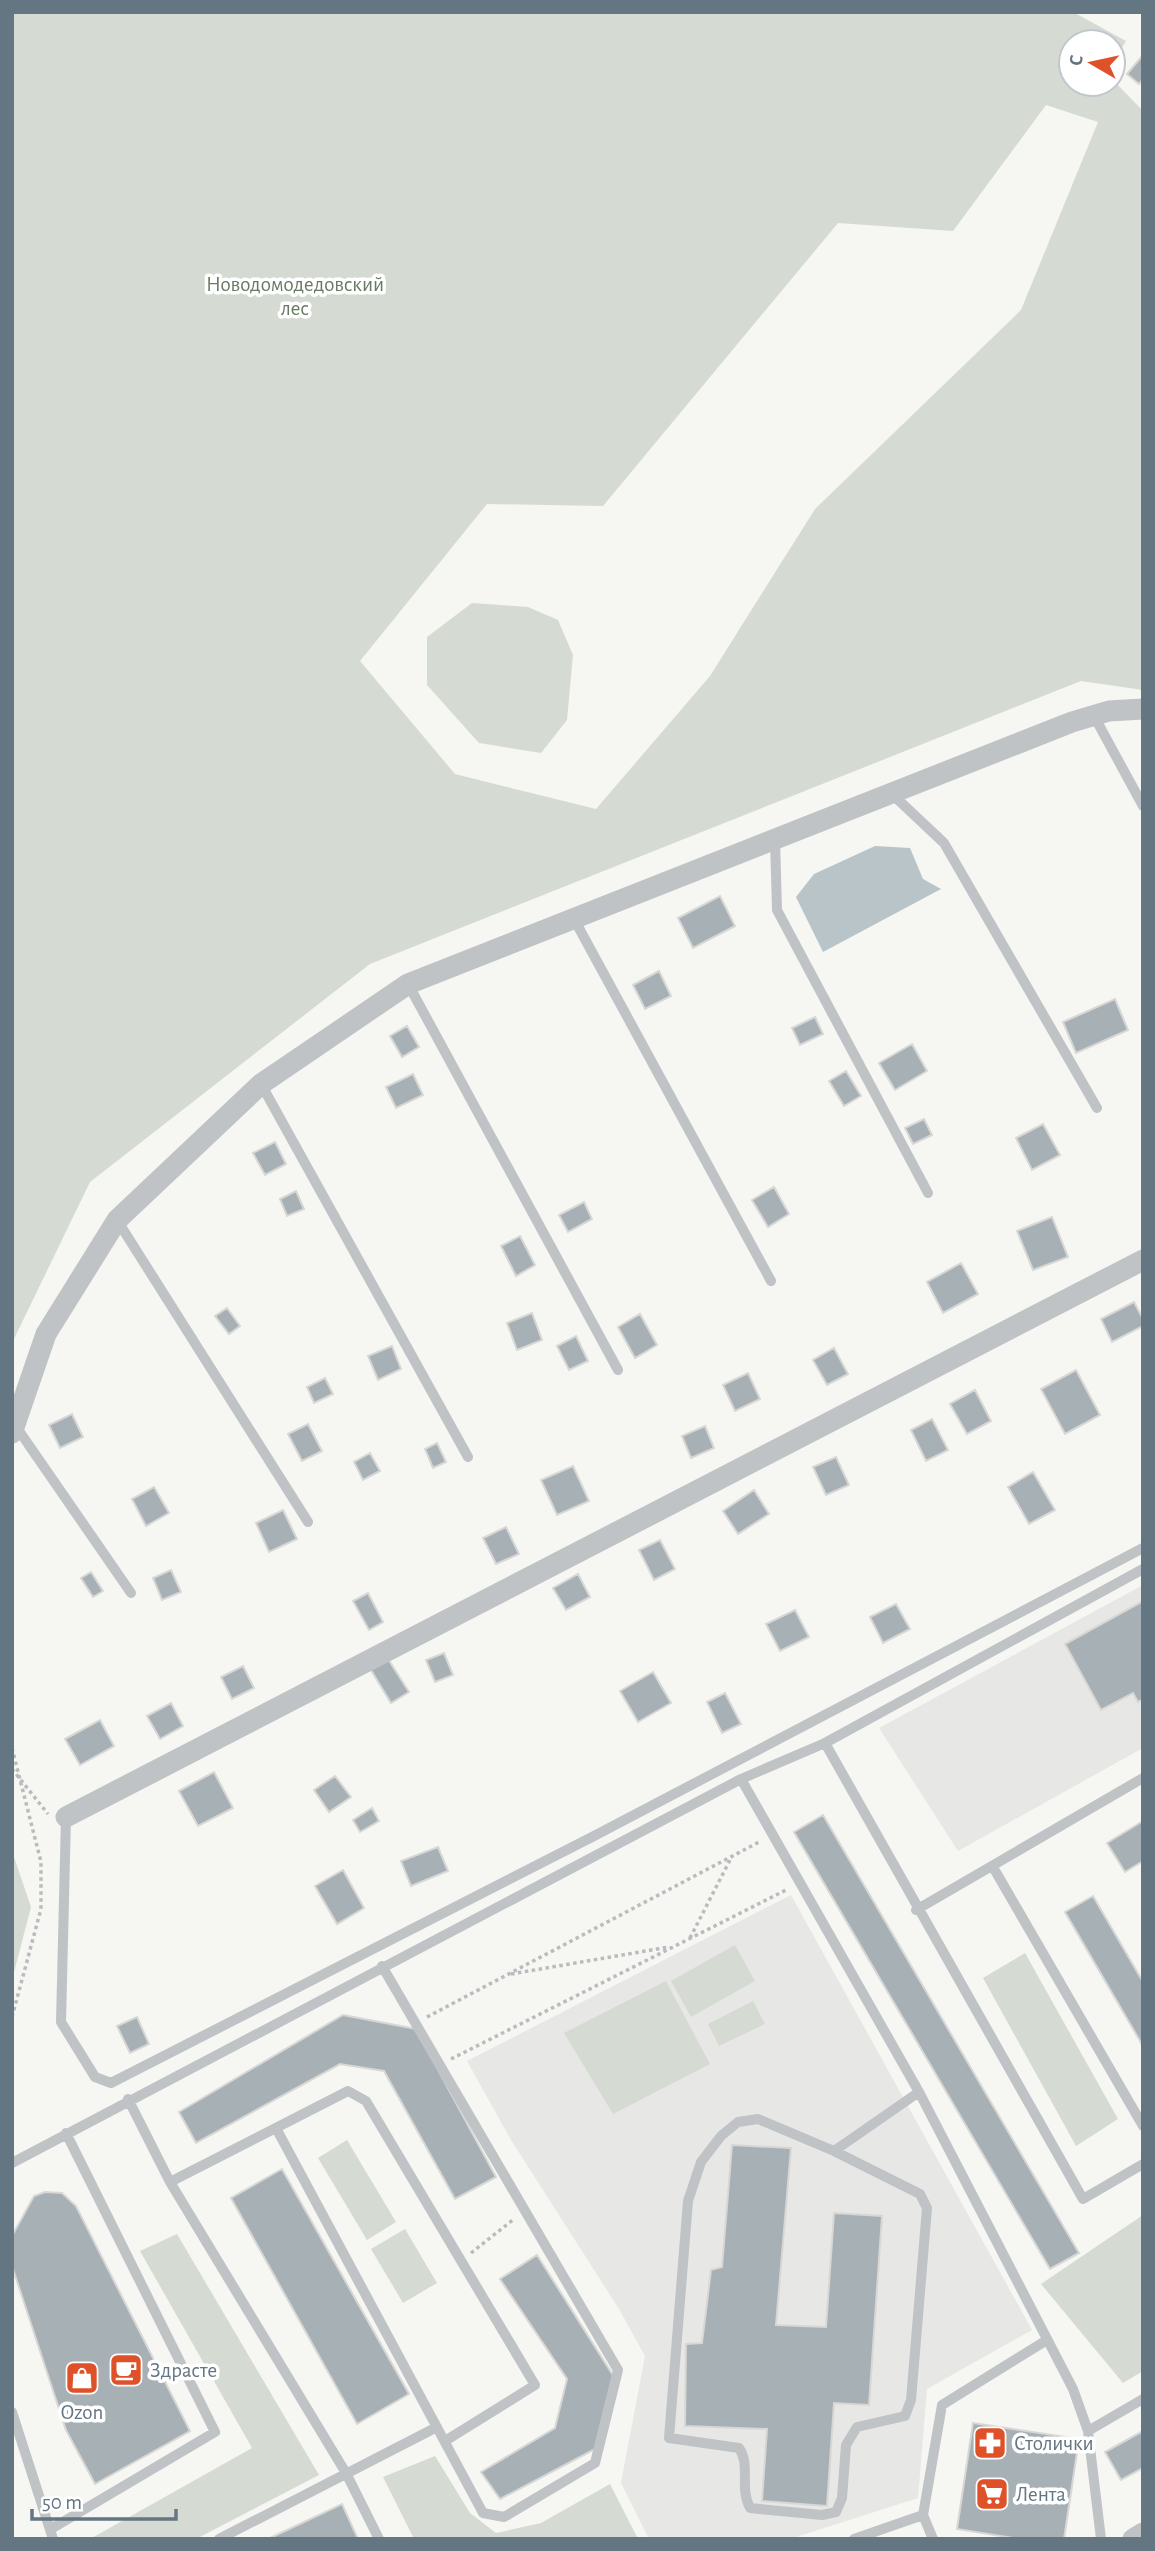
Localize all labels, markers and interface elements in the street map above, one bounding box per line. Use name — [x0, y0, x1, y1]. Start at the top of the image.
north arrow — [1057, 28, 1127, 98]
text: С — [1066, 54, 1087, 67]
park label: Новодомодедовский лес — [206, 274, 384, 319]
cafe icon: Здрасте — [107, 2351, 145, 2389]
shop icon: Ozon — [63, 2359, 101, 2397]
place label: Здрасте — [150, 2360, 217, 2381]
place label: Ozon — [61, 2402, 103, 2423]
pharmacy icon: Столички — [971, 2424, 1009, 2462]
place label: Столички — [1014, 2433, 1094, 2454]
supermarket icon: Лента — [973, 2475, 1011, 2513]
scale bar — [32, 2478, 175, 2522]
place label: Лента — [1016, 2484, 1066, 2505]
text: 50 m — [42, 2492, 82, 2513]

